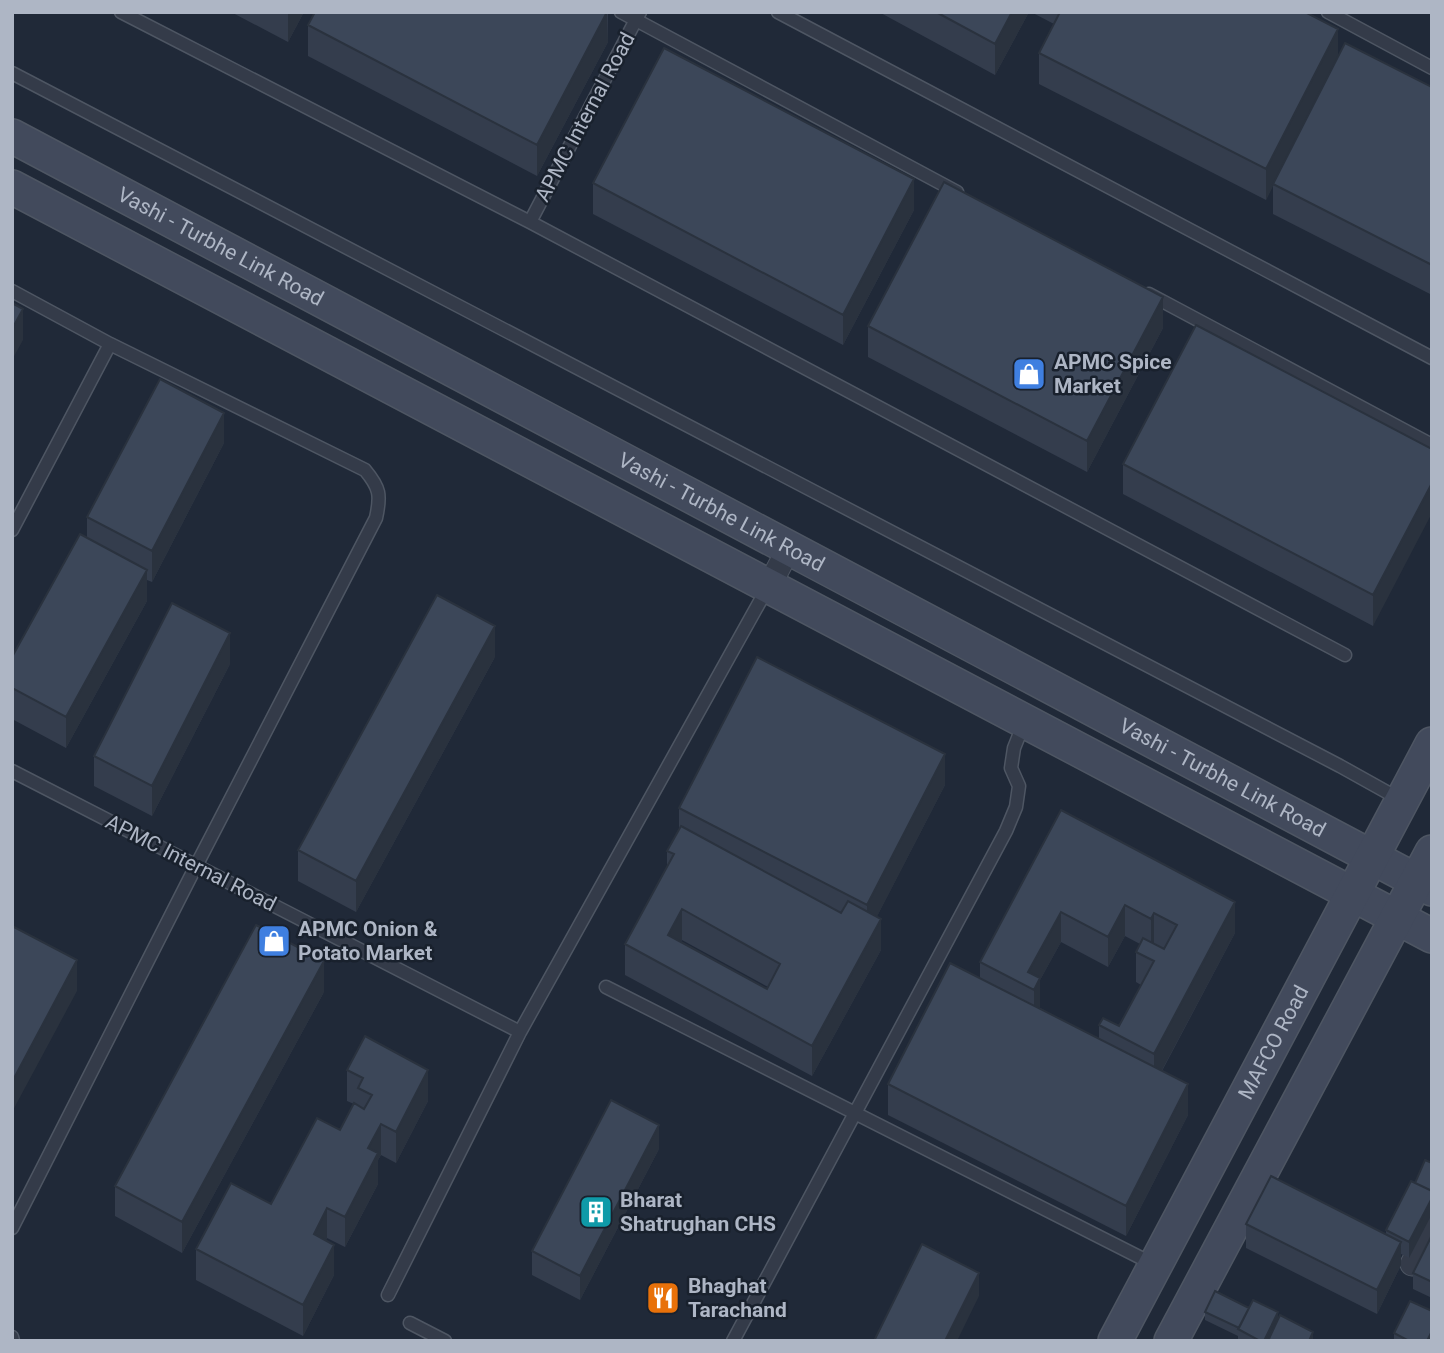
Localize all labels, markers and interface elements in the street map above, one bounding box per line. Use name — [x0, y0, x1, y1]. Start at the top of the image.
street label: APMC Internal Road — [530, 28, 640, 206]
street label: Vashi - Turbhe Link Road — [113, 182, 328, 311]
place label: APMC Spice Market — [1054, 350, 1172, 398]
shop icon: APMC Spice Market — [1010, 355, 1048, 393]
street label: Vashi - Turbhe Link Road — [614, 448, 829, 577]
street label: Vashi - Turbhe Link Road — [1115, 713, 1330, 842]
street label: APMC Internal Road — [102, 810, 280, 916]
place label: APMC Onion & Potato Market — [298, 917, 438, 965]
shop icon: APMC Onion & Potato Market — [255, 922, 293, 960]
street label: MAFCO Road — [1234, 981, 1314, 1103]
place label: Bharat Shatrughan CHS — [620, 1188, 776, 1236]
building icon: Bharat Shatrughan CHS — [577, 1193, 615, 1231]
place label: Bhaghat Tarachand — [688, 1274, 787, 1322]
restaurant icon: Bhaghat Tarachand — [644, 1279, 682, 1317]

